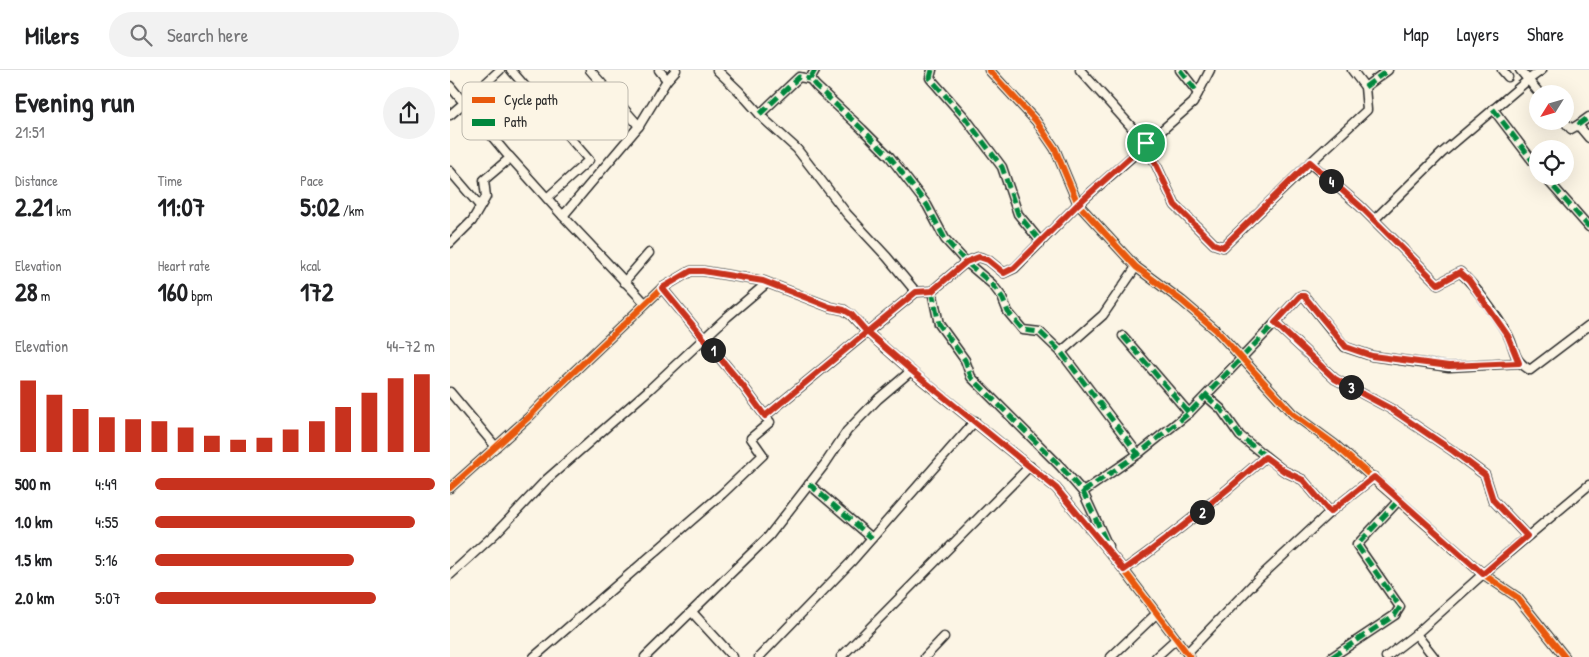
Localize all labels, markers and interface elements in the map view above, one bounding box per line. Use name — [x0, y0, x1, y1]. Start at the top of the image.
search box — [109, 12, 459, 57]
text: Milers — [25, 19, 79, 51]
icon: search — [127, 21, 155, 49]
text: Search here — [167, 22, 248, 48]
text: Map — [1403, 22, 1429, 47]
text: Layers — [1457, 22, 1499, 47]
text: Share — [1527, 22, 1564, 47]
legend — [462, 82, 628, 140]
text: Evening run — [15, 83, 135, 121]
north arrow — [1529, 85, 1574, 130]
map controls — [1529, 85, 1574, 185]
button: share — [383, 87, 435, 139]
text: Cycle path — [504, 90, 558, 110]
text: Path — [504, 112, 527, 131]
text: 21:51 — [15, 121, 45, 143]
pin — [1125, 122, 1167, 164]
icon: arrive — [1132, 129, 1160, 157]
button: locate — [1529, 140, 1574, 185]
pin: 4 — [1318, 168, 1344, 194]
text: Distance — [15, 171, 58, 190]
text: Time — [158, 171, 182, 190]
text: Pace — [300, 171, 324, 190]
text: 4 — [1329, 172, 1334, 191]
text: 2.21 — [15, 190, 53, 224]
text: 11:07 — [158, 190, 205, 224]
text: 5:02 — [300, 190, 340, 224]
text: km — [53, 201, 71, 220]
text: /km — [340, 201, 364, 220]
text: Elevation — [15, 256, 62, 275]
text: Heart rate — [158, 256, 210, 275]
text: kcal — [300, 256, 321, 275]
text: 28 — [15, 275, 38, 309]
text: 160 — [158, 275, 188, 309]
text: 172 — [300, 275, 333, 309]
text: m — [38, 286, 50, 305]
text: bpm — [188, 286, 212, 305]
text: Elevation — [15, 335, 68, 357]
text: 44–72 m — [386, 335, 435, 357]
pin: 1 — [700, 338, 726, 362]
text: 1 — [711, 341, 716, 360]
pin: 3 — [1338, 374, 1364, 400]
text: 3 — [1348, 378, 1355, 397]
text: 500 m — [15, 473, 51, 495]
text: 4:49 — [95, 473, 117, 495]
pin: 2 — [1190, 500, 1214, 524]
text: 2 — [1199, 503, 1206, 522]
text: 1.0 km — [15, 511, 53, 533]
text: 4:55 — [95, 511, 118, 533]
text: 1.5 km — [15, 549, 52, 571]
text: 5:16 — [95, 549, 118, 571]
text: 2.0 km — [15, 587, 54, 609]
text: 5:07 — [95, 587, 121, 609]

